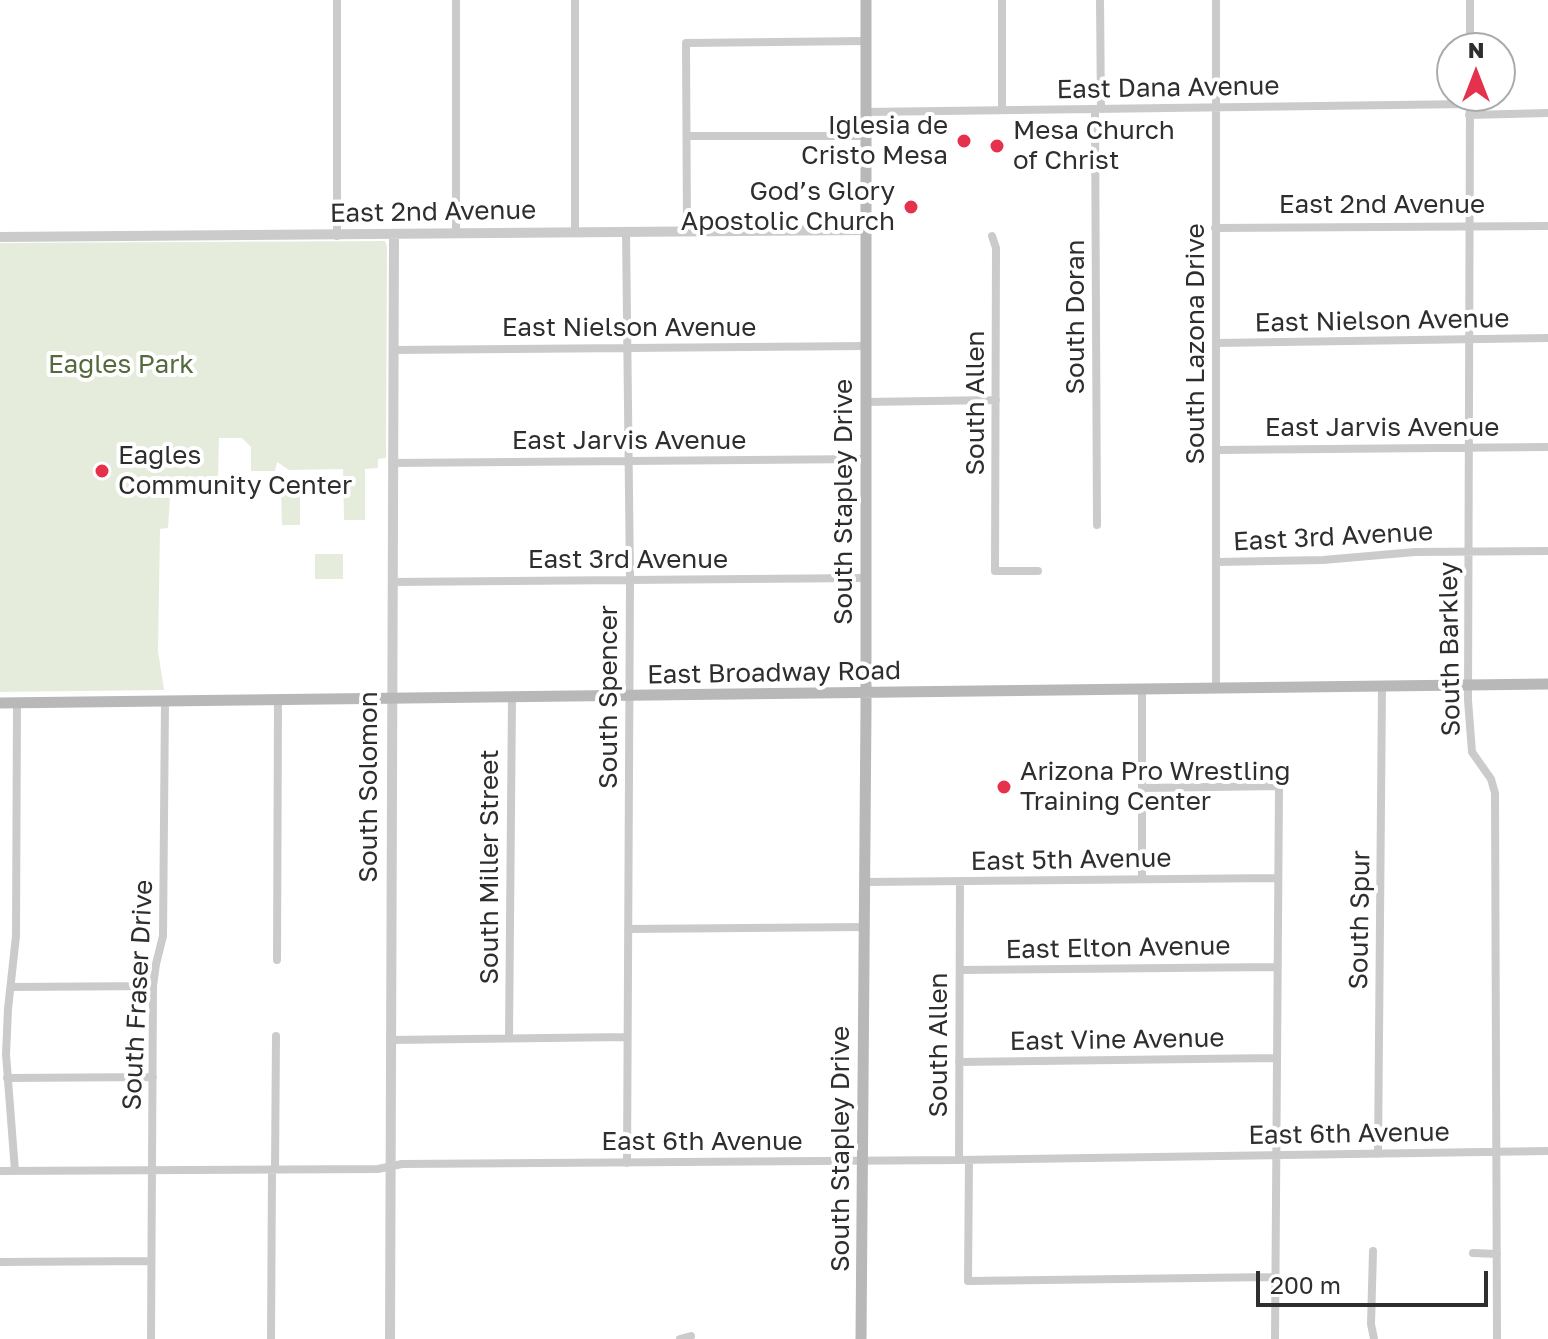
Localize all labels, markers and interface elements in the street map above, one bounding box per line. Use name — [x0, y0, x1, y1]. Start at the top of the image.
north arrow — [1436, 32, 1516, 112]
text: N — [1468, 36, 1484, 63]
street label: East Dana Avenue — [1056, 70, 1280, 106]
place label: Iglesia de Cristo Mesa — [801, 110, 948, 172]
place label: Mesa Church of Christ — [1013, 115, 1175, 176]
marker: Iglesia de Cristo Mesa — [955, 132, 973, 150]
marker: Mesa Church of Christ — [988, 137, 1006, 155]
place label: God’s Glory Apostolic Church — [681, 176, 895, 238]
street label: East 2nd Avenue — [1279, 189, 1485, 221]
street label: East 2nd Avenue — [330, 195, 536, 229]
marker: God’s Glory Apostolic Church — [902, 198, 920, 216]
street label: South Lazona Drive — [1180, 223, 1212, 465]
street label: South Doran — [1060, 239, 1092, 395]
street label: East Nielson Avenue — [1254, 303, 1510, 339]
street label: East Nielson Avenue — [502, 312, 756, 344]
street label: South Allen — [960, 330, 992, 476]
park label: Eagles Park — [48, 349, 194, 381]
street label: South Stapley Drive — [828, 379, 860, 625]
street label: East Jarvis Avenue — [1265, 412, 1499, 444]
street label: East Jarvis Avenue — [512, 425, 746, 457]
place label: Eagles Community Center — [118, 440, 352, 502]
marker: Eagles Community Center — [93, 462, 111, 480]
street label: East 3rd Avenue — [1232, 516, 1434, 558]
street label: East 3rd Avenue — [528, 544, 728, 576]
street label: South Barkley — [1433, 561, 1467, 737]
street label: South Spencer — [593, 605, 625, 789]
street label: East Broadway Road — [647, 655, 901, 691]
street label: South Solomon — [353, 691, 385, 883]
street label: South Miller Street — [474, 749, 506, 985]
place label: Arizona Pro Wrestling Training Center — [1020, 756, 1290, 818]
marker: Arizona Pro Wrestling Training Center — [995, 778, 1013, 796]
street label: East 5th Avenue — [970, 843, 1172, 877]
street label: South Spur — [1343, 850, 1377, 990]
street label: South Fraser Drive — [116, 879, 160, 1111]
street label: East Elton Avenue — [1005, 930, 1231, 966]
street label: South Allen — [923, 972, 955, 1118]
street label: East Vine Avenue — [1009, 1023, 1225, 1057]
street label: South Stapley Drive — [825, 1026, 857, 1272]
street label: East 6th Avenue — [1248, 1117, 1450, 1151]
street label: East 6th Avenue — [601, 1126, 803, 1158]
scale bar — [1260, 1255, 1492, 1305]
text: 200 m — [1270, 1270, 1341, 1299]

